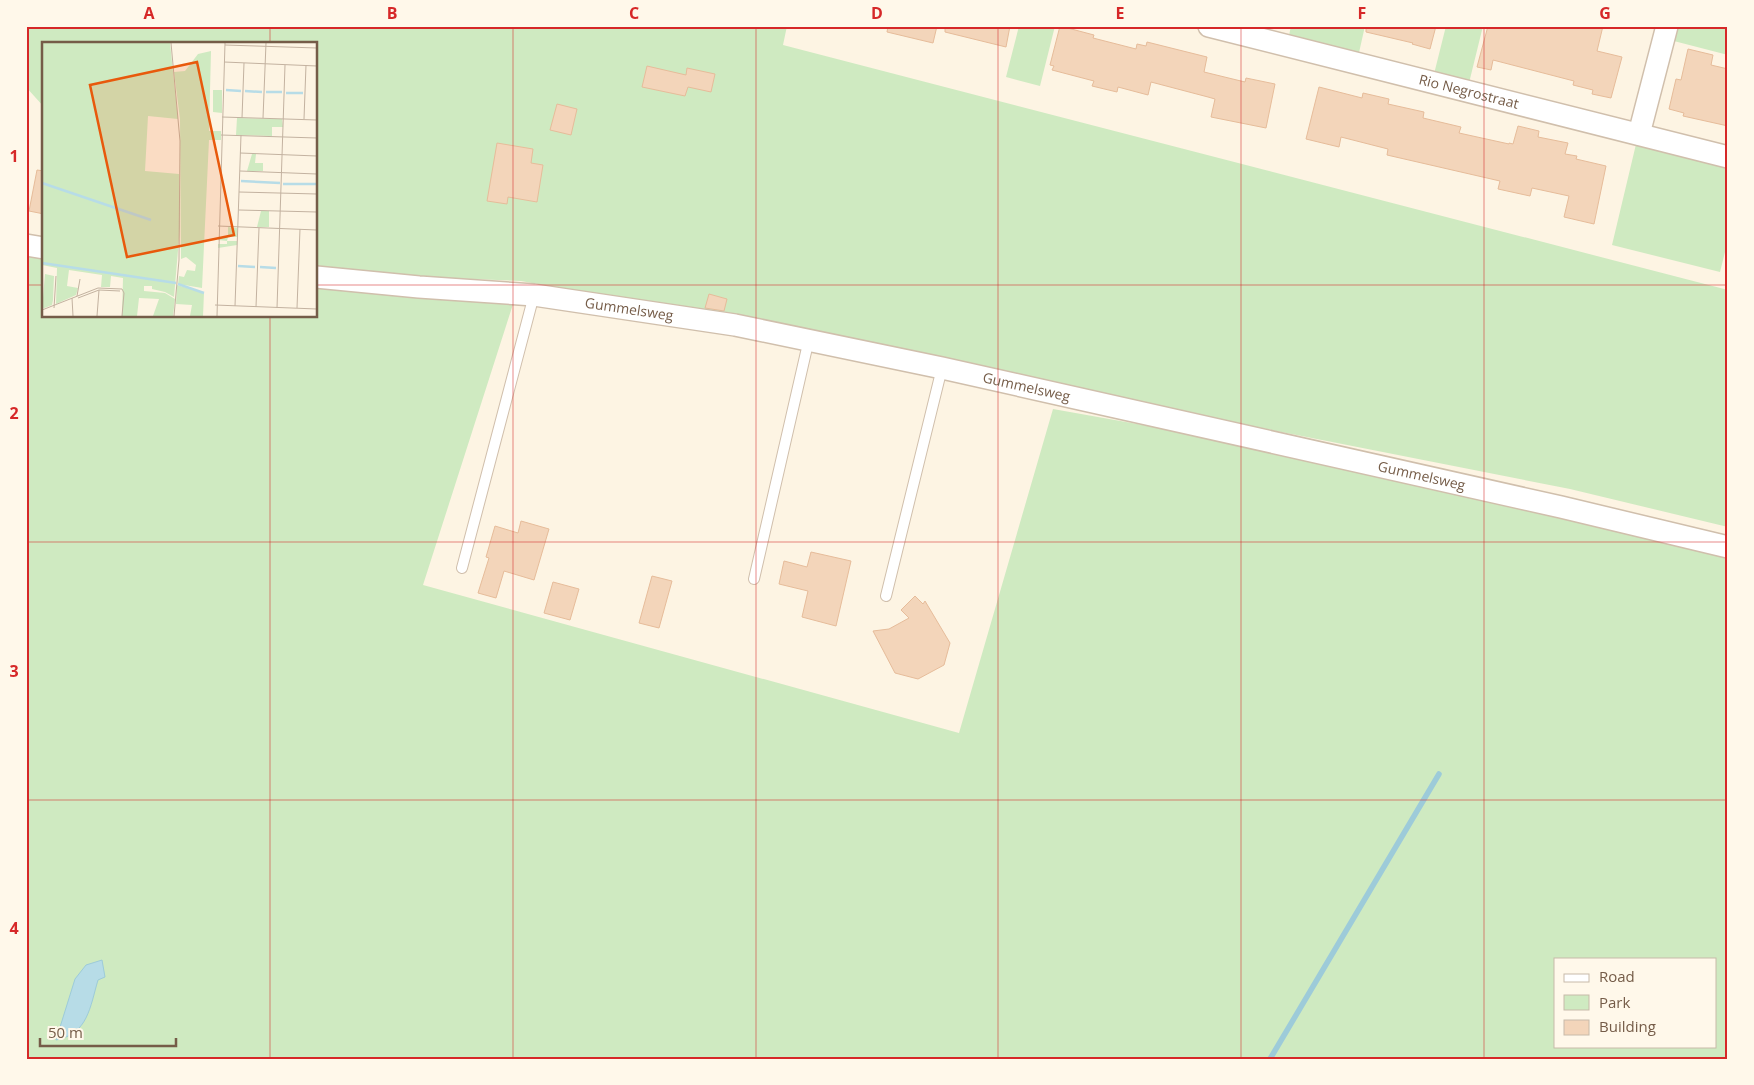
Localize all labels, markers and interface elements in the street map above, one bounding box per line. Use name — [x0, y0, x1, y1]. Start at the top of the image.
text: A — [143, 2, 155, 24]
text: B — [387, 2, 397, 24]
text: C — [629, 2, 639, 24]
text: D — [871, 2, 883, 24]
text: E — [1116, 2, 1125, 24]
text: F — [1358, 2, 1366, 24]
text: G — [1599, 2, 1611, 24]
inset map — [42, 42, 318, 318]
street label: Rio Negrostraat — [1417, 69, 1521, 113]
text: 1 — [9, 145, 19, 167]
street label: Gummelsweg — [584, 293, 675, 325]
street label: Gummelsweg — [981, 367, 1073, 406]
text: 2 — [9, 402, 19, 424]
street label: Gummelsweg — [1376, 456, 1468, 494]
text: 3 — [9, 660, 19, 682]
text: 4 — [9, 917, 19, 939]
legend — [1554, 958, 1716, 1048]
text: Road — [1599, 966, 1635, 986]
text: Park — [1599, 992, 1630, 1012]
scale bar — [40, 1015, 176, 1047]
text: Building — [1599, 1016, 1656, 1036]
text: 50 m — [48, 1022, 83, 1042]

